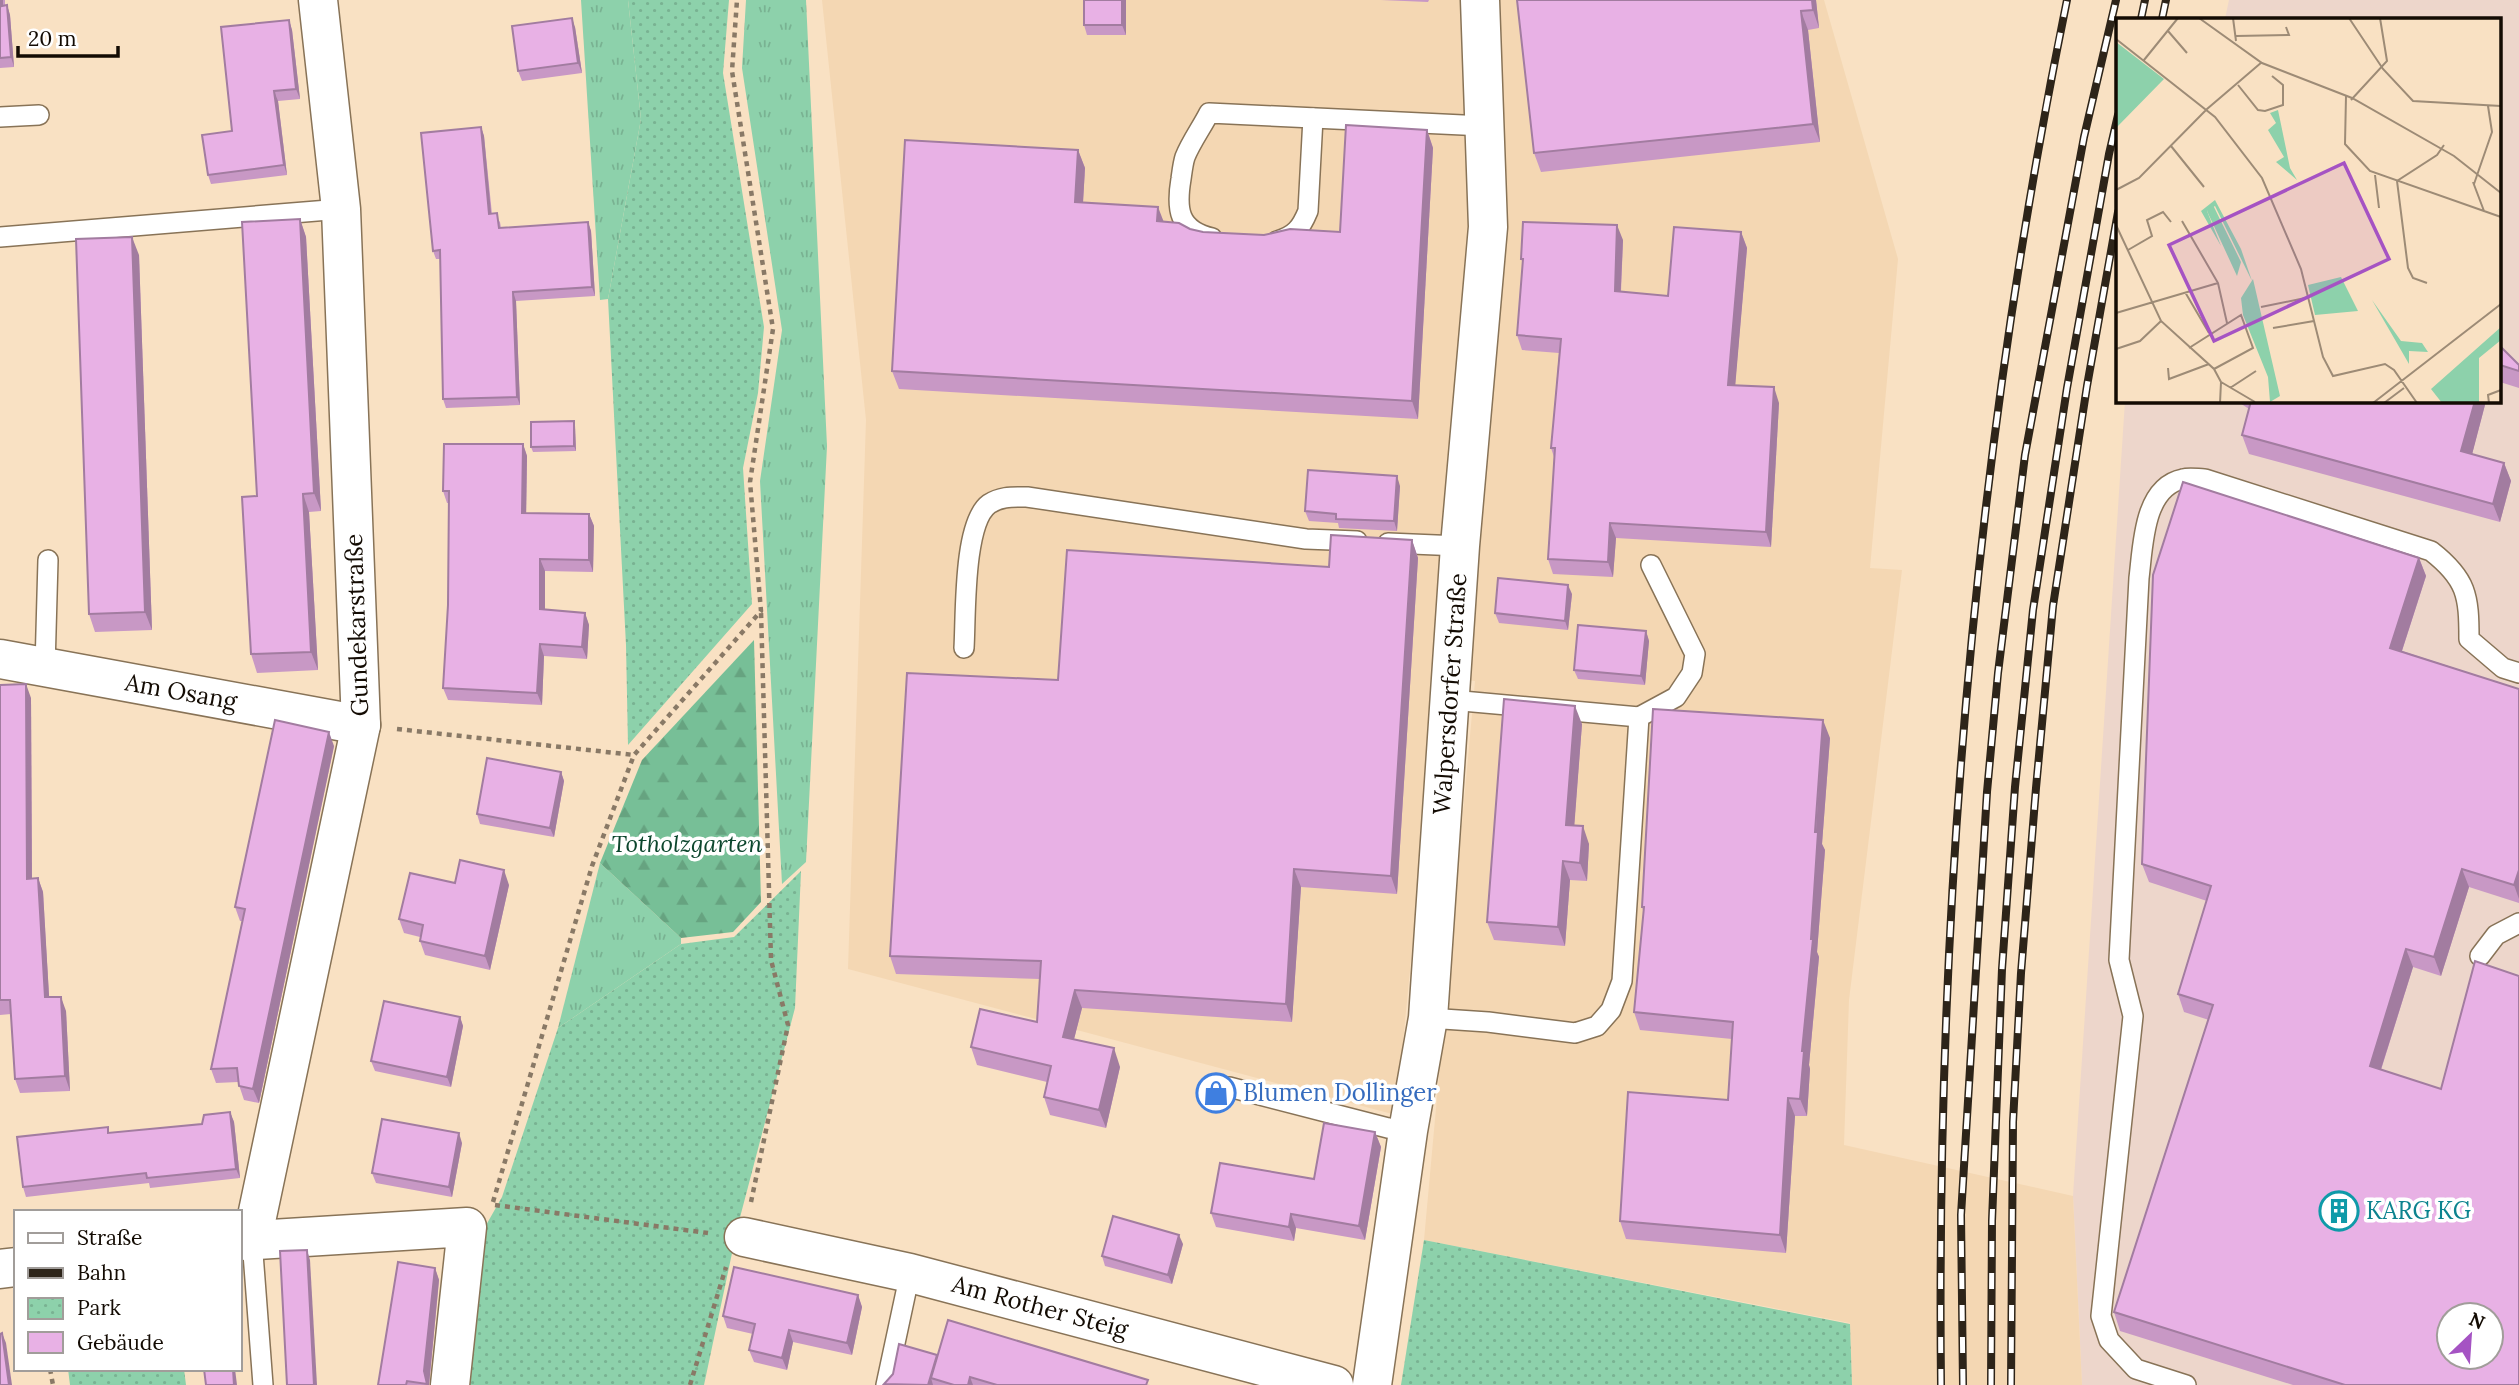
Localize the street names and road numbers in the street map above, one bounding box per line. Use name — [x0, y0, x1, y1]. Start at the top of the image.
street label: Gundekarstraße — [338, 533, 375, 717]
street label: Walpersdorfer Straße — [1426, 572, 1473, 816]
street label: Am Osang — [122, 666, 240, 717]
street label: Am Rother Steig — [948, 1268, 1132, 1345]

